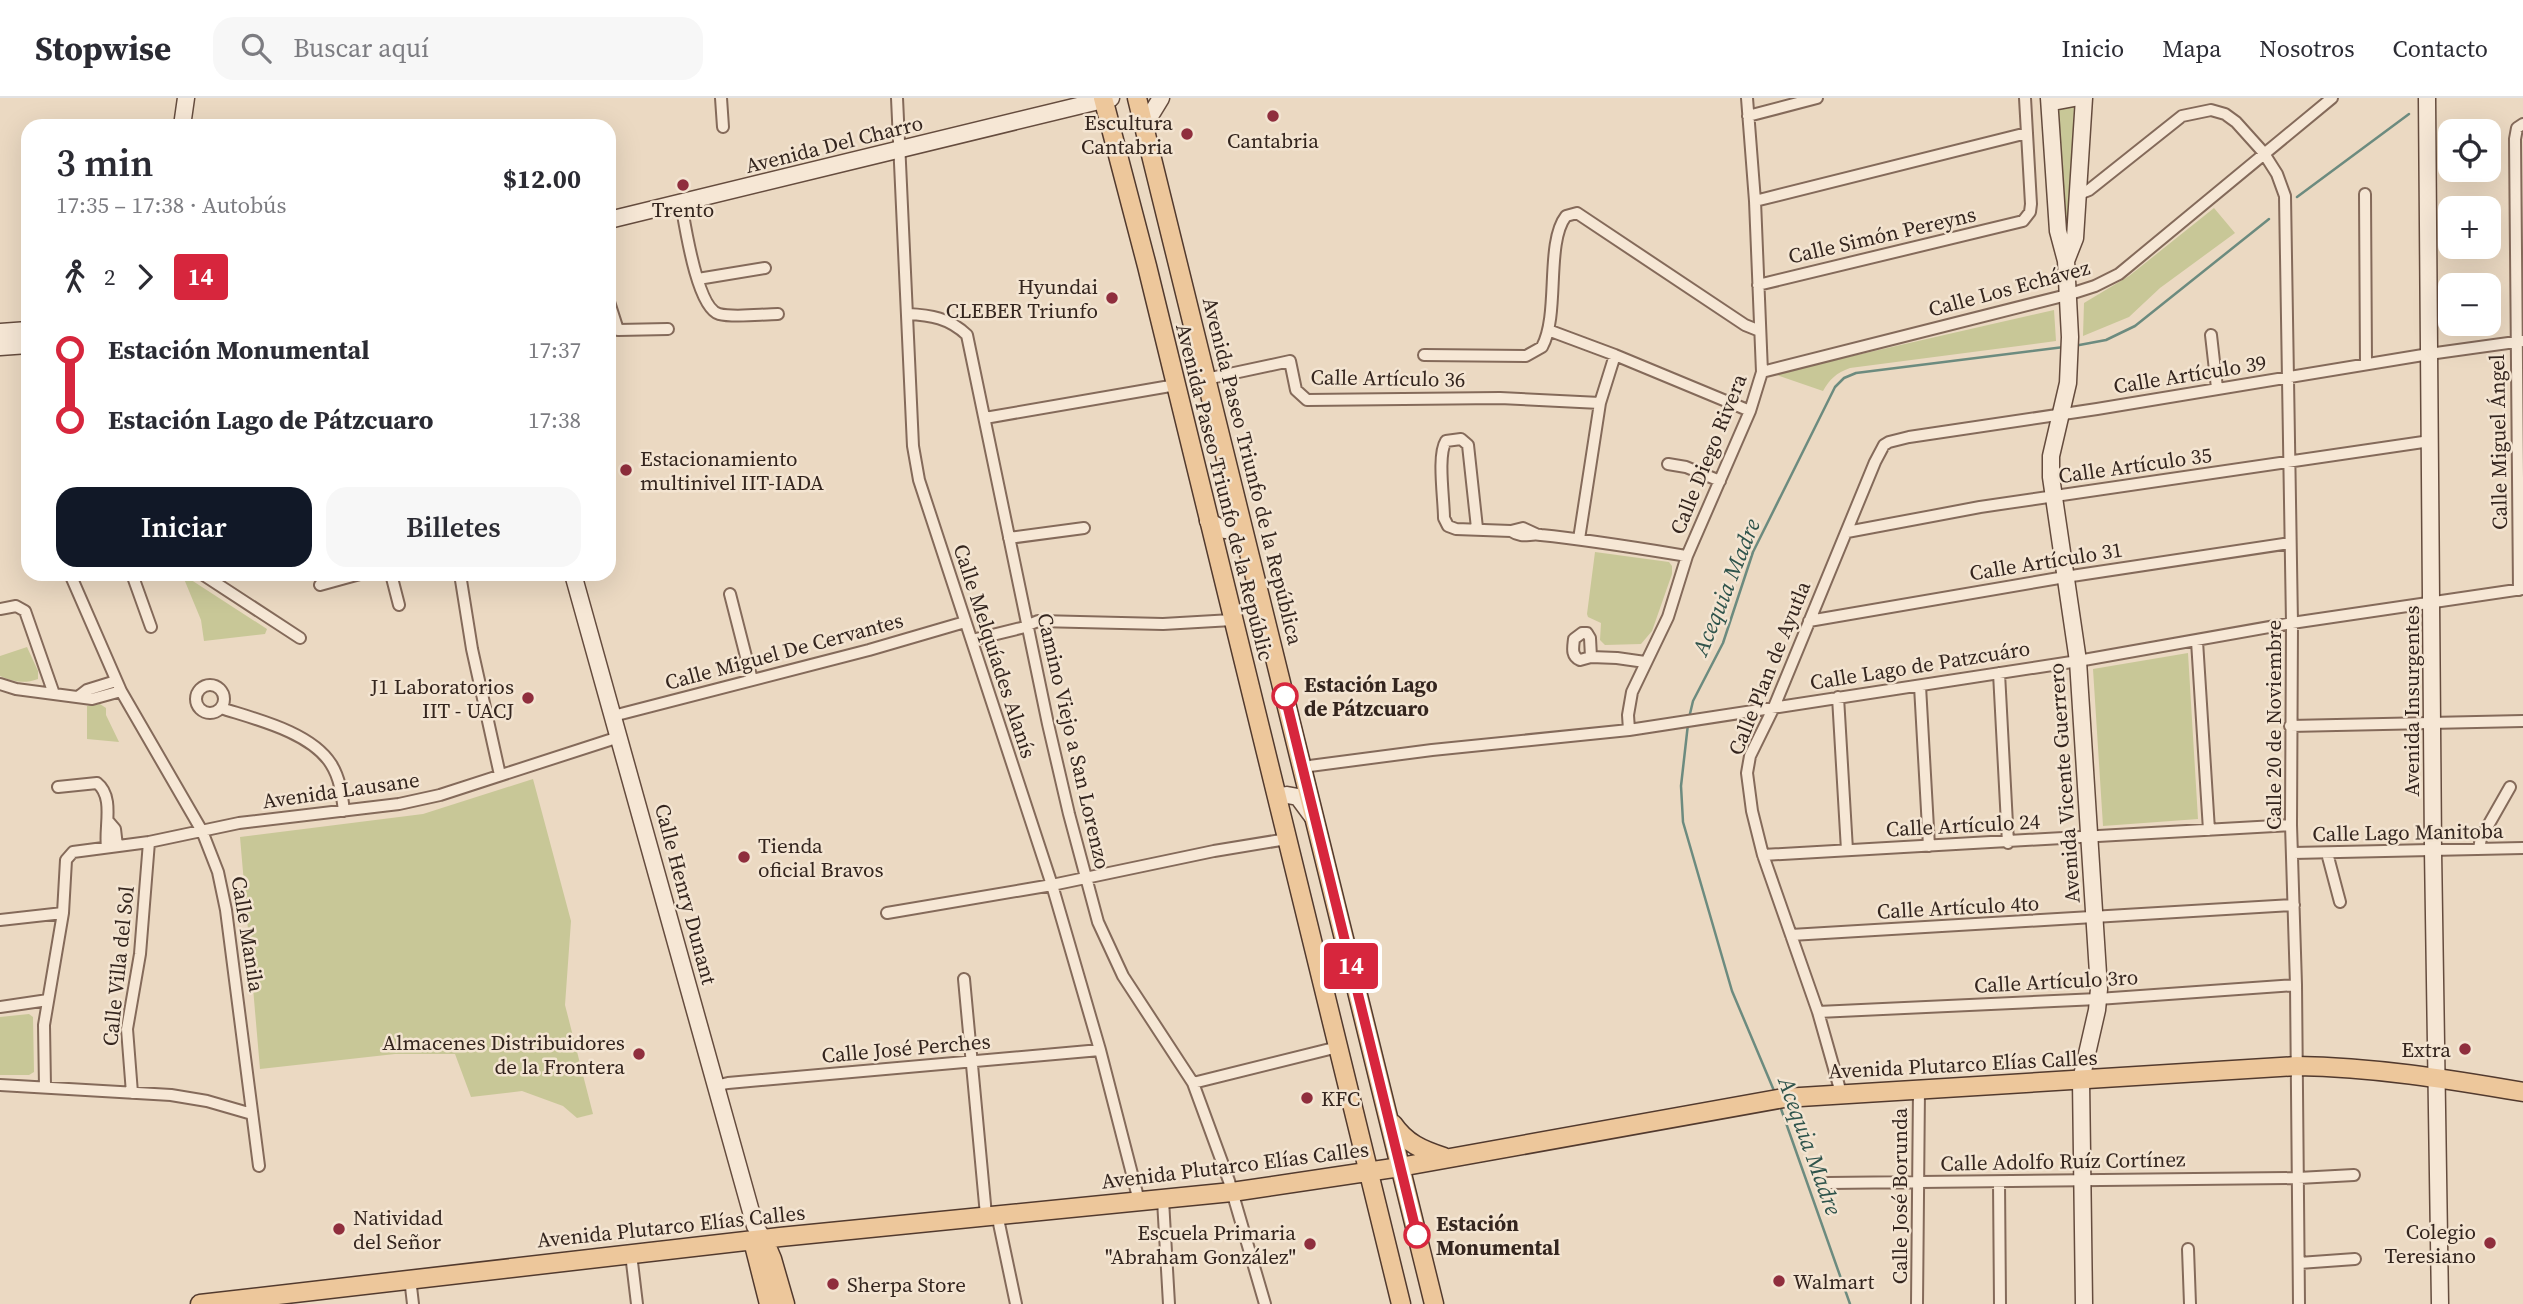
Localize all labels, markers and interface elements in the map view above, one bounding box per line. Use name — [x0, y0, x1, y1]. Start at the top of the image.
search box — [213, 17, 703, 80]
text: Stopwise — [35, 26, 171, 71]
icon: search — [237, 29, 275, 67]
text: Buscar aquí — [293, 30, 429, 66]
text: Inicio — [2062, 32, 2124, 65]
text: Mapa — [2162, 32, 2221, 65]
text: Nosotros — [2259, 32, 2355, 65]
text: Contacto — [2393, 32, 2488, 65]
street label: Avenida Del Charro — [742, 108, 926, 180]
place label: Escultura Cantabria — [1081, 108, 1173, 161]
marker: Cantabria — [1265, 108, 1281, 124]
map controls — [2438, 119, 2501, 336]
button: locate — [2438, 119, 2501, 182]
marker: Escultura Cantabria — [1179, 126, 1195, 142]
place label: Cantabria — [1227, 126, 1319, 155]
text: 3 min — [56, 137, 154, 189]
text: $12.00 — [503, 161, 581, 197]
marker: Trento — [675, 177, 691, 193]
text: 17:35 – 17:38 · Autobús — [56, 189, 286, 221]
place label: Trento — [652, 195, 714, 224]
button: + — [2438, 196, 2501, 259]
street label: Calle Simón Pereyns — [1785, 199, 1979, 271]
street label: Calle Los Echávez — [1925, 252, 2093, 324]
icon: walk — [56, 258, 94, 296]
icon: forward — [126, 258, 164, 296]
text: 14 — [188, 260, 214, 293]
text: 2 — [104, 261, 116, 293]
place label: Hyundai CLEBER Triunfo — [946, 272, 1098, 325]
button: − — [2438, 273, 2501, 336]
marker: Hyundai CLEBER Triunfo — [1104, 290, 1120, 306]
street label: Avenida Paseo Triunfo de la República — [1198, 294, 1308, 648]
street label: Avenida Paseo Triunfo de la Repúblic — [1171, 321, 1279, 663]
text: Estación Monumental — [108, 332, 370, 368]
text: 17:37 — [528, 334, 581, 366]
street label: Calle Artículo 39 — [2111, 348, 2269, 400]
street label: Calle Miguel Ángel — [2482, 354, 2514, 530]
street label: Calle Artículo 36 — [1310, 362, 1466, 394]
street label: Calle Diego Rivera — [1663, 369, 1754, 539]
text: Estación Lago de Pátzcuaro — [108, 402, 433, 438]
text: 17:38 — [528, 404, 581, 436]
street label: Calle Artículo 35 — [2056, 440, 2214, 490]
place label: Estacionamiento multinivel IIT-IADA — [640, 444, 824, 497]
marker: Estacionamiento multinivel IIT-IADA — [618, 462, 634, 478]
button: Iniciar — [56, 487, 312, 567]
button: Billetes — [326, 487, 581, 567]
water label: Acequia Madre — [1683, 513, 1768, 662]
street label: Calle Artículo 31 — [1967, 535, 2125, 587]
street label: Calle Melquíades Alanís — [947, 540, 1043, 762]
street label: Calle Plan de Ayutla — [1721, 576, 1817, 759]
street label: Calle Miguel De Cervantes — [662, 605, 906, 697]
street label: Avenida Insurgentes — [2397, 605, 2426, 797]
street label: Camino Viejo a San Lorenzo — [1030, 610, 1118, 872]
street label: Calle 20 de Noviembre — [2259, 620, 2288, 830]
street label: Calle Lago de Patzcuáro — [1808, 633, 2032, 697]
street label: Avenida Vicente Guerrero — [2041, 662, 2087, 904]
place label: Estación Lago de Pátzcuaro — [1304, 670, 1438, 723]
place label: J1 Laboratorios IIT - UACJ — [369, 672, 514, 725]
marker: Estación Lago de Pátzcuaro — [1272, 683, 1298, 709]
marker: J1 Laboratorios IIT - UACJ — [520, 690, 536, 706]
street label: Avenida Lausane — [261, 765, 421, 815]
street label: Calle Henry Dunant — [648, 800, 724, 988]
street label: Calle Artículo 24 — [1885, 806, 2041, 844]
street label: Calle Lago Manitoba — [2312, 816, 2504, 848]
place label: Tienda oficial Bravos — [758, 831, 884, 884]
marker: Tienda oficial Bravos — [736, 849, 752, 865]
street label: Calle Manila — [225, 874, 272, 994]
street label: Calle Villa del Sol — [95, 884, 141, 1048]
street label: Calle Artículo 4to — [1876, 888, 2040, 926]
line badge: 14 — [1320, 943, 1382, 989]
text: 14 — [1338, 949, 1364, 982]
street label: Calle Artículo 3ro — [1973, 962, 2139, 1000]
street label: Calle José Perches — [820, 1026, 992, 1070]
place label: Almacenes Distribuidores de la Frontera — [382, 1028, 625, 1081]
place label: Extra — [2401, 1035, 2451, 1064]
marker: Extra — [2457, 1041, 2473, 1057]
street label: Avenida Plutarco Elías Calles — [1828, 1042, 2098, 1086]
marker: Almacenes Distribuidores de la Frontera — [631, 1046, 647, 1062]
water label: Acequia Madre — [1769, 1070, 1850, 1220]
place label: KFC — [1321, 1084, 1360, 1113]
marker: KFC — [1299, 1090, 1315, 1106]
street label: Calle José Borunda — [1885, 1107, 1914, 1284]
street label: Avenida Plutarco Elías Calles — [1100, 1134, 1370, 1196]
street label: Calle Adolfo Ruíz Cortínez — [1940, 1144, 2186, 1178]
street label: Avenida Plutarco Elías Calles — [536, 1197, 806, 1255]
place label: Natividad del Señor — [353, 1203, 443, 1256]
place label: Estación Monumental — [1436, 1209, 1560, 1262]
place label: Colegio Teresiano — [2384, 1217, 2476, 1270]
place label: Escuela Primaria "Abraham González" — [1105, 1218, 1296, 1271]
marker: Natividad del Señor — [331, 1221, 347, 1237]
marker: Estación Monumental — [1404, 1222, 1430, 1248]
marker: Colegio Teresiano — [2482, 1235, 2498, 1251]
marker: Escuela Primaria "Abraham González" — [1302, 1236, 1318, 1252]
place label: Walmart — [1793, 1267, 1874, 1296]
place label: Sherpa Store — [847, 1270, 966, 1299]
marker: Walmart — [1771, 1273, 1787, 1289]
marker: Sherpa Store — [825, 1276, 841, 1292]

